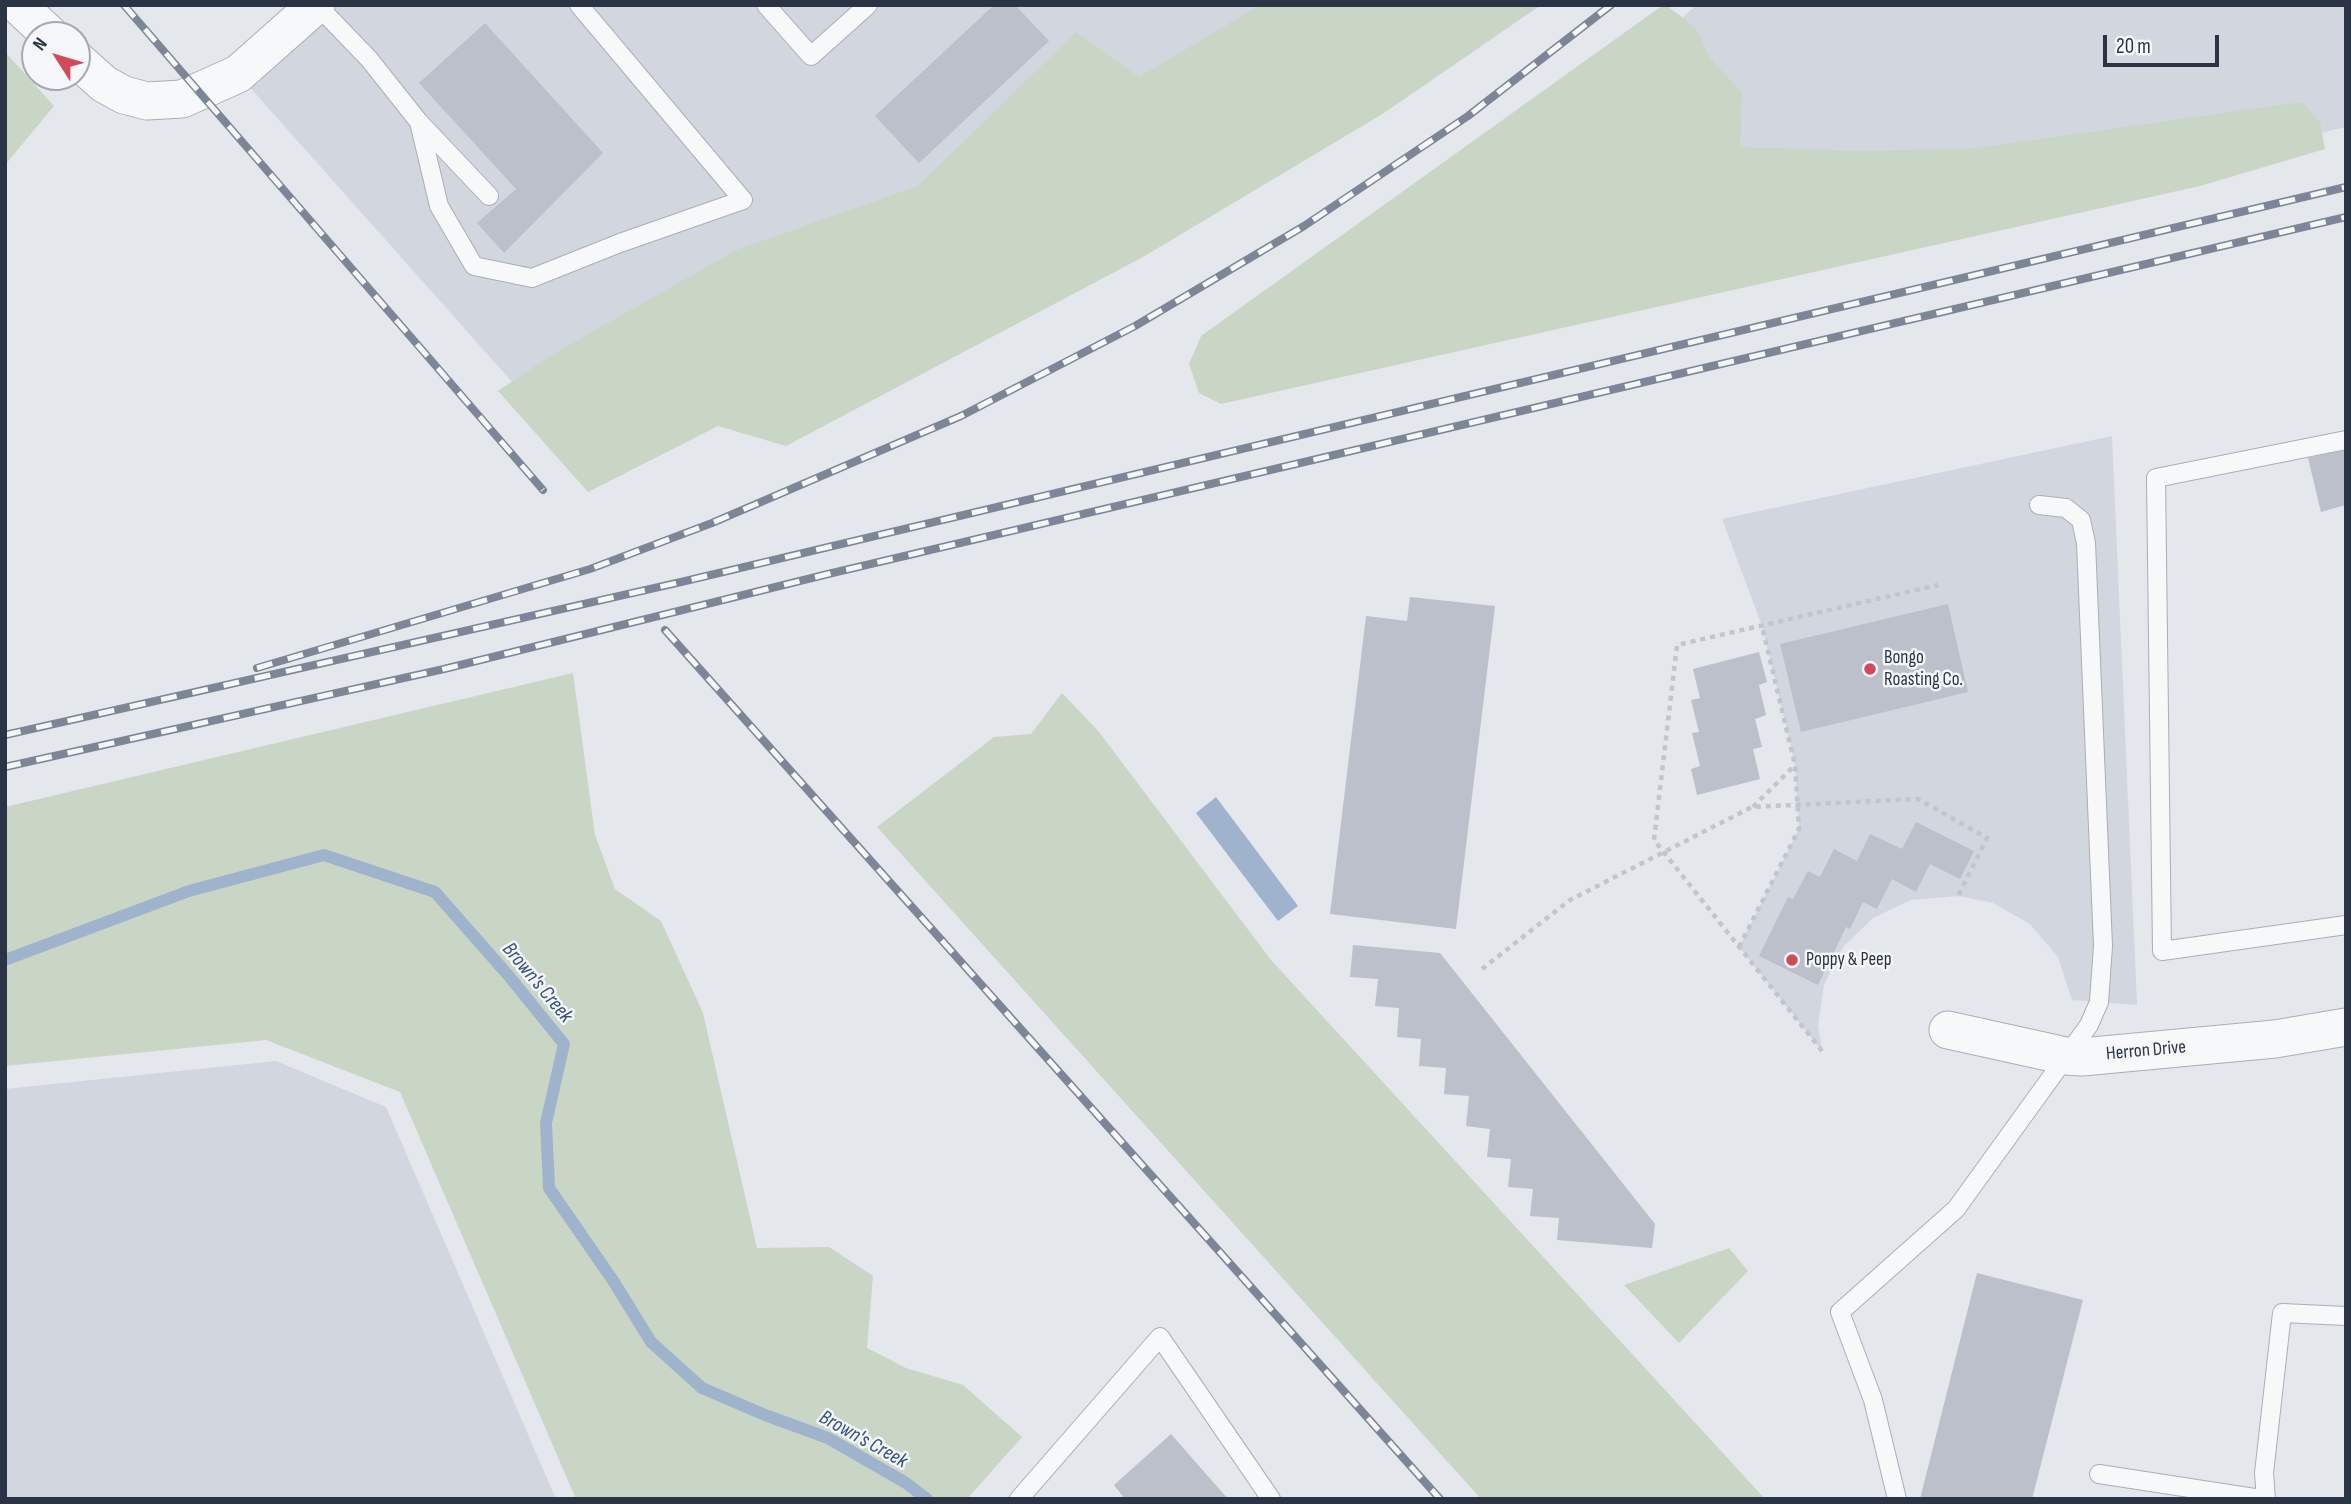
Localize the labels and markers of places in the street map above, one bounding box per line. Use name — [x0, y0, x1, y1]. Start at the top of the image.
place label: Bongo Roasting Co. — [1884, 647, 1963, 691]
marker: Bongo Roasting Co. — [1862, 661, 1878, 677]
place label: Poppy & Peep — [1806, 949, 1892, 971]
marker: Poppy & Peep — [1784, 952, 1800, 968]

